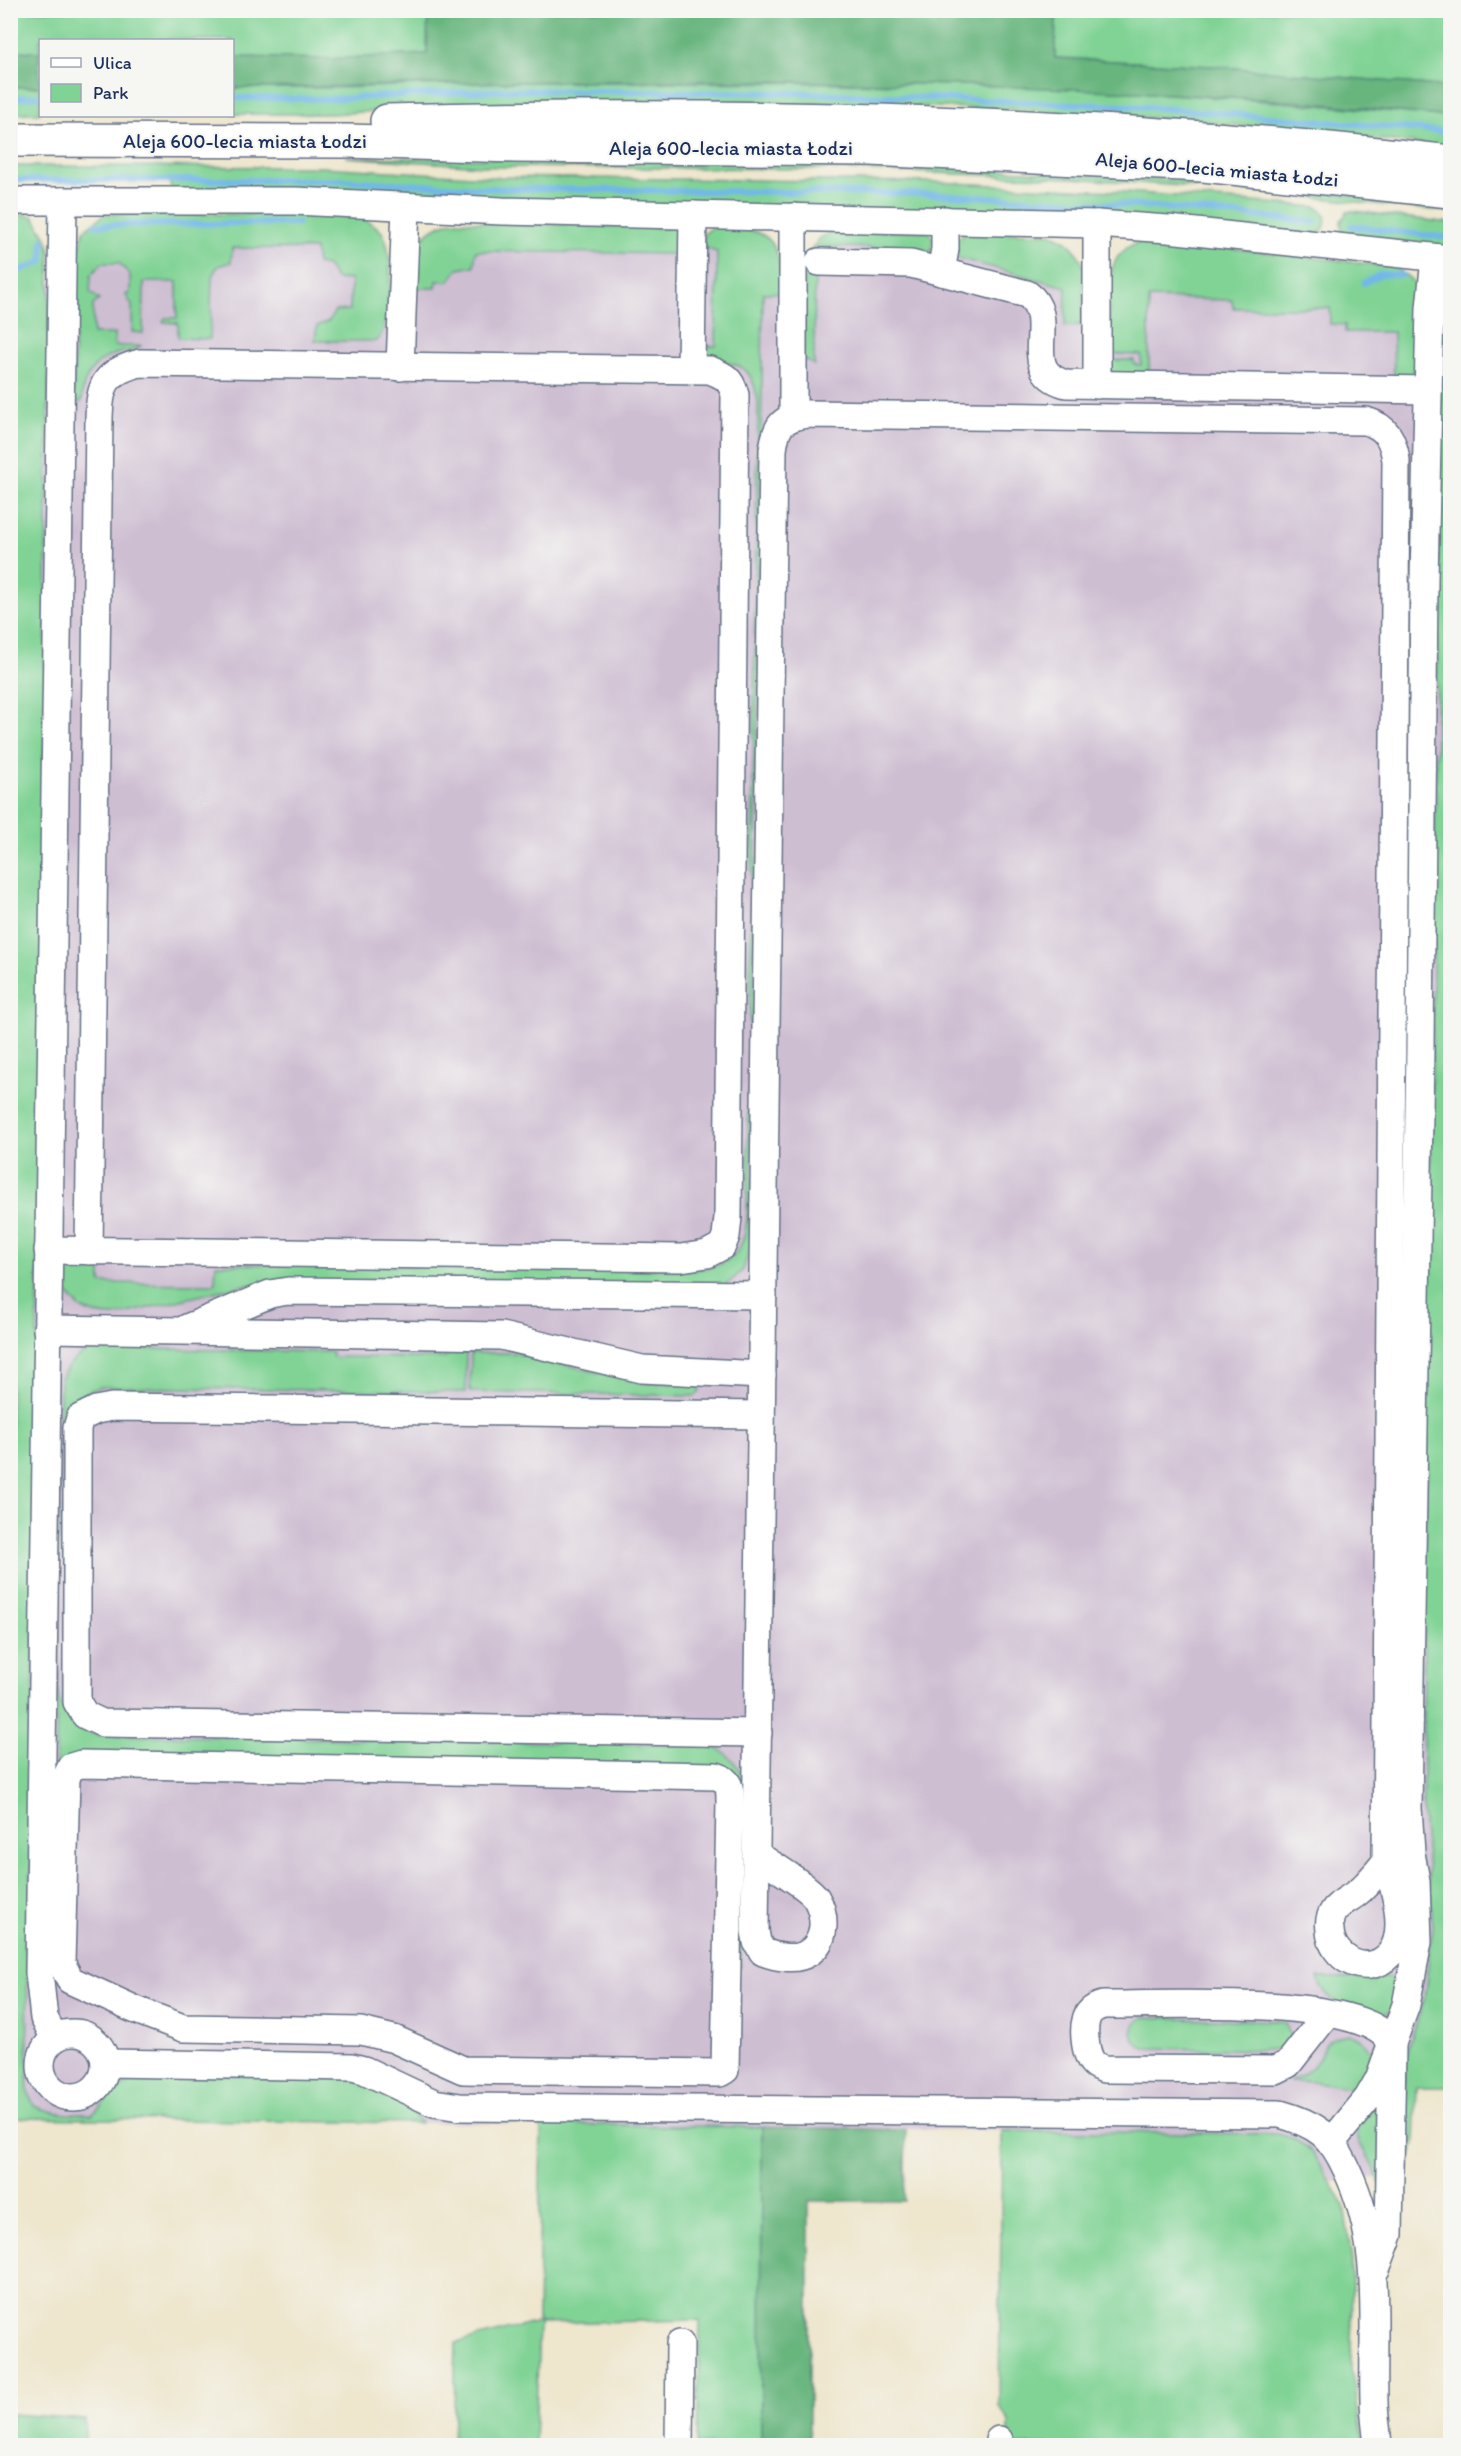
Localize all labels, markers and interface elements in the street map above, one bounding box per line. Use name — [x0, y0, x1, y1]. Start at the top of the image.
legend — [39, 39, 234, 117]
text: Ulica — [93, 52, 132, 74]
text: Park — [93, 82, 128, 104]
street label: Aleja 600-lecia miasta Łodzi — [123, 129, 367, 153]
street label: Aleja 600-lecia miasta Łodzi — [609, 136, 853, 160]
street label: Aleja 600-lecia miasta Łodzi — [1095, 146, 1339, 192]

